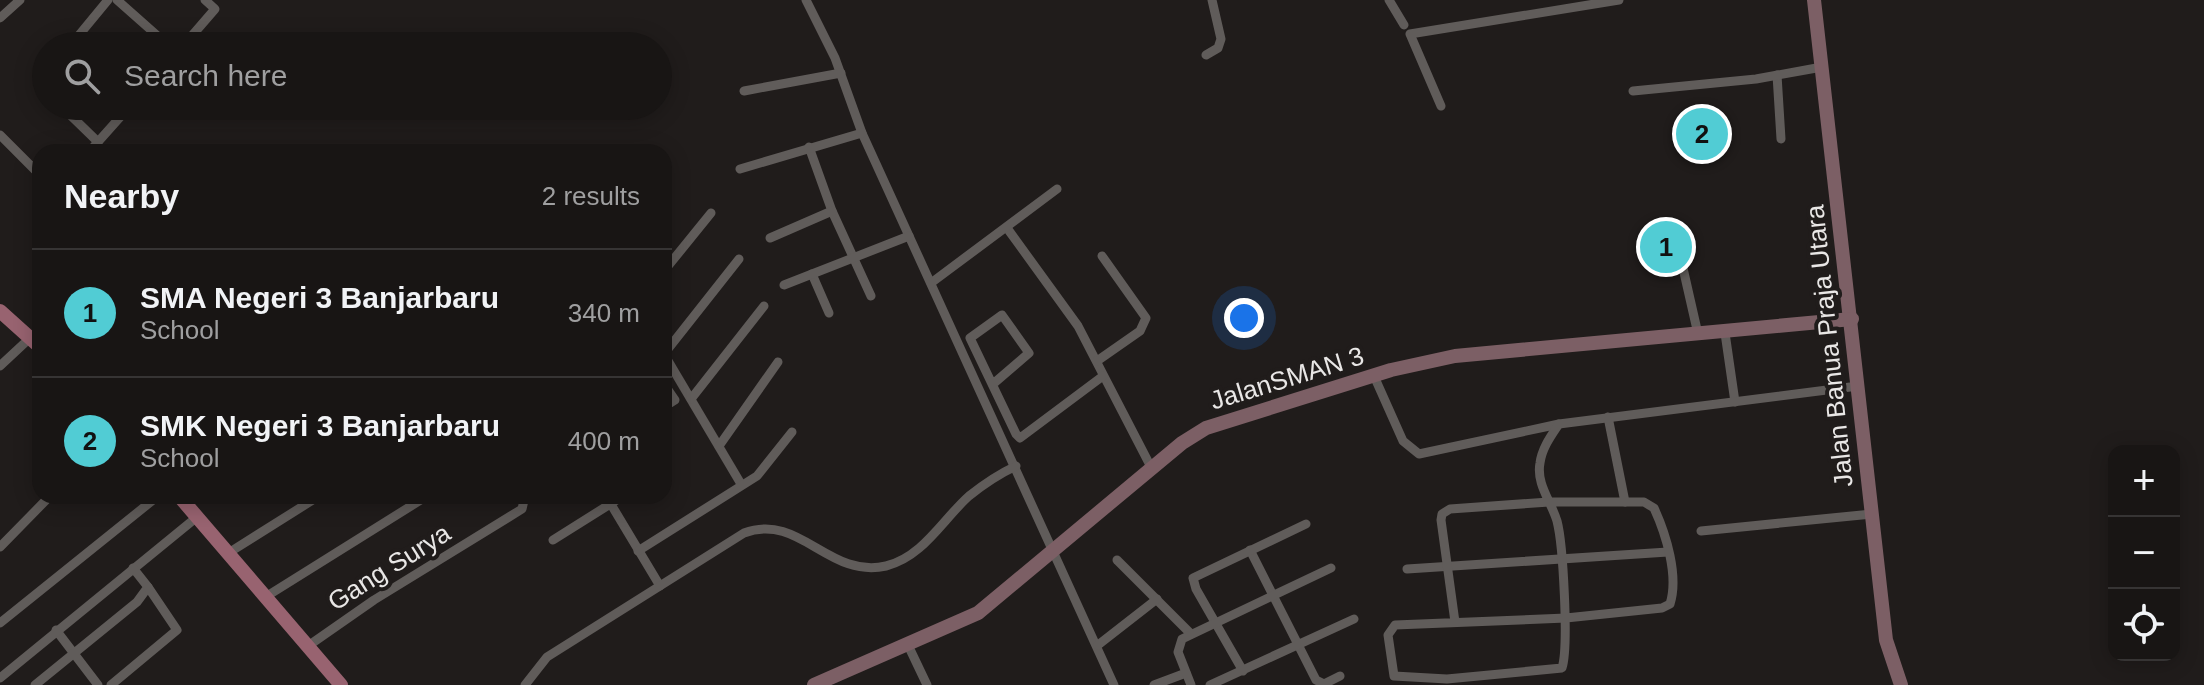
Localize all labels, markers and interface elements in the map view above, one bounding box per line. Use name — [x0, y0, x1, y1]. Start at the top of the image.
search box — [32, 32, 672, 120]
icon: search — [60, 54, 104, 98]
text: Search here — [124, 59, 287, 92]
pin: 2 — [1676, 104, 1728, 164]
text: Nearby — [64, 177, 179, 215]
text: 2 results — [542, 181, 640, 211]
street label: Jalan Banua Praja Utara — [1799, 203, 1859, 488]
pin: 1 — [1640, 217, 1692, 277]
text: SMA Negeri 3 Banjarbaru — [140, 281, 499, 314]
text: 1 — [83, 298, 97, 328]
text: 340 m — [568, 298, 640, 328]
your location — [1224, 298, 1264, 338]
text: School — [140, 315, 220, 345]
street label: JalanSMAN 3 — [1207, 340, 1367, 416]
text: SMK Negeri 3 Banjarbaru — [140, 409, 500, 442]
text: 2 — [83, 426, 97, 456]
text: 400 m — [568, 426, 640, 456]
text: School — [140, 443, 220, 473]
map controls — [2108, 445, 2180, 661]
button: + — [2108, 445, 2180, 517]
street label: Gang Surya — [322, 517, 456, 616]
button: − — [2108, 517, 2180, 589]
button: locate — [2108, 589, 2180, 661]

